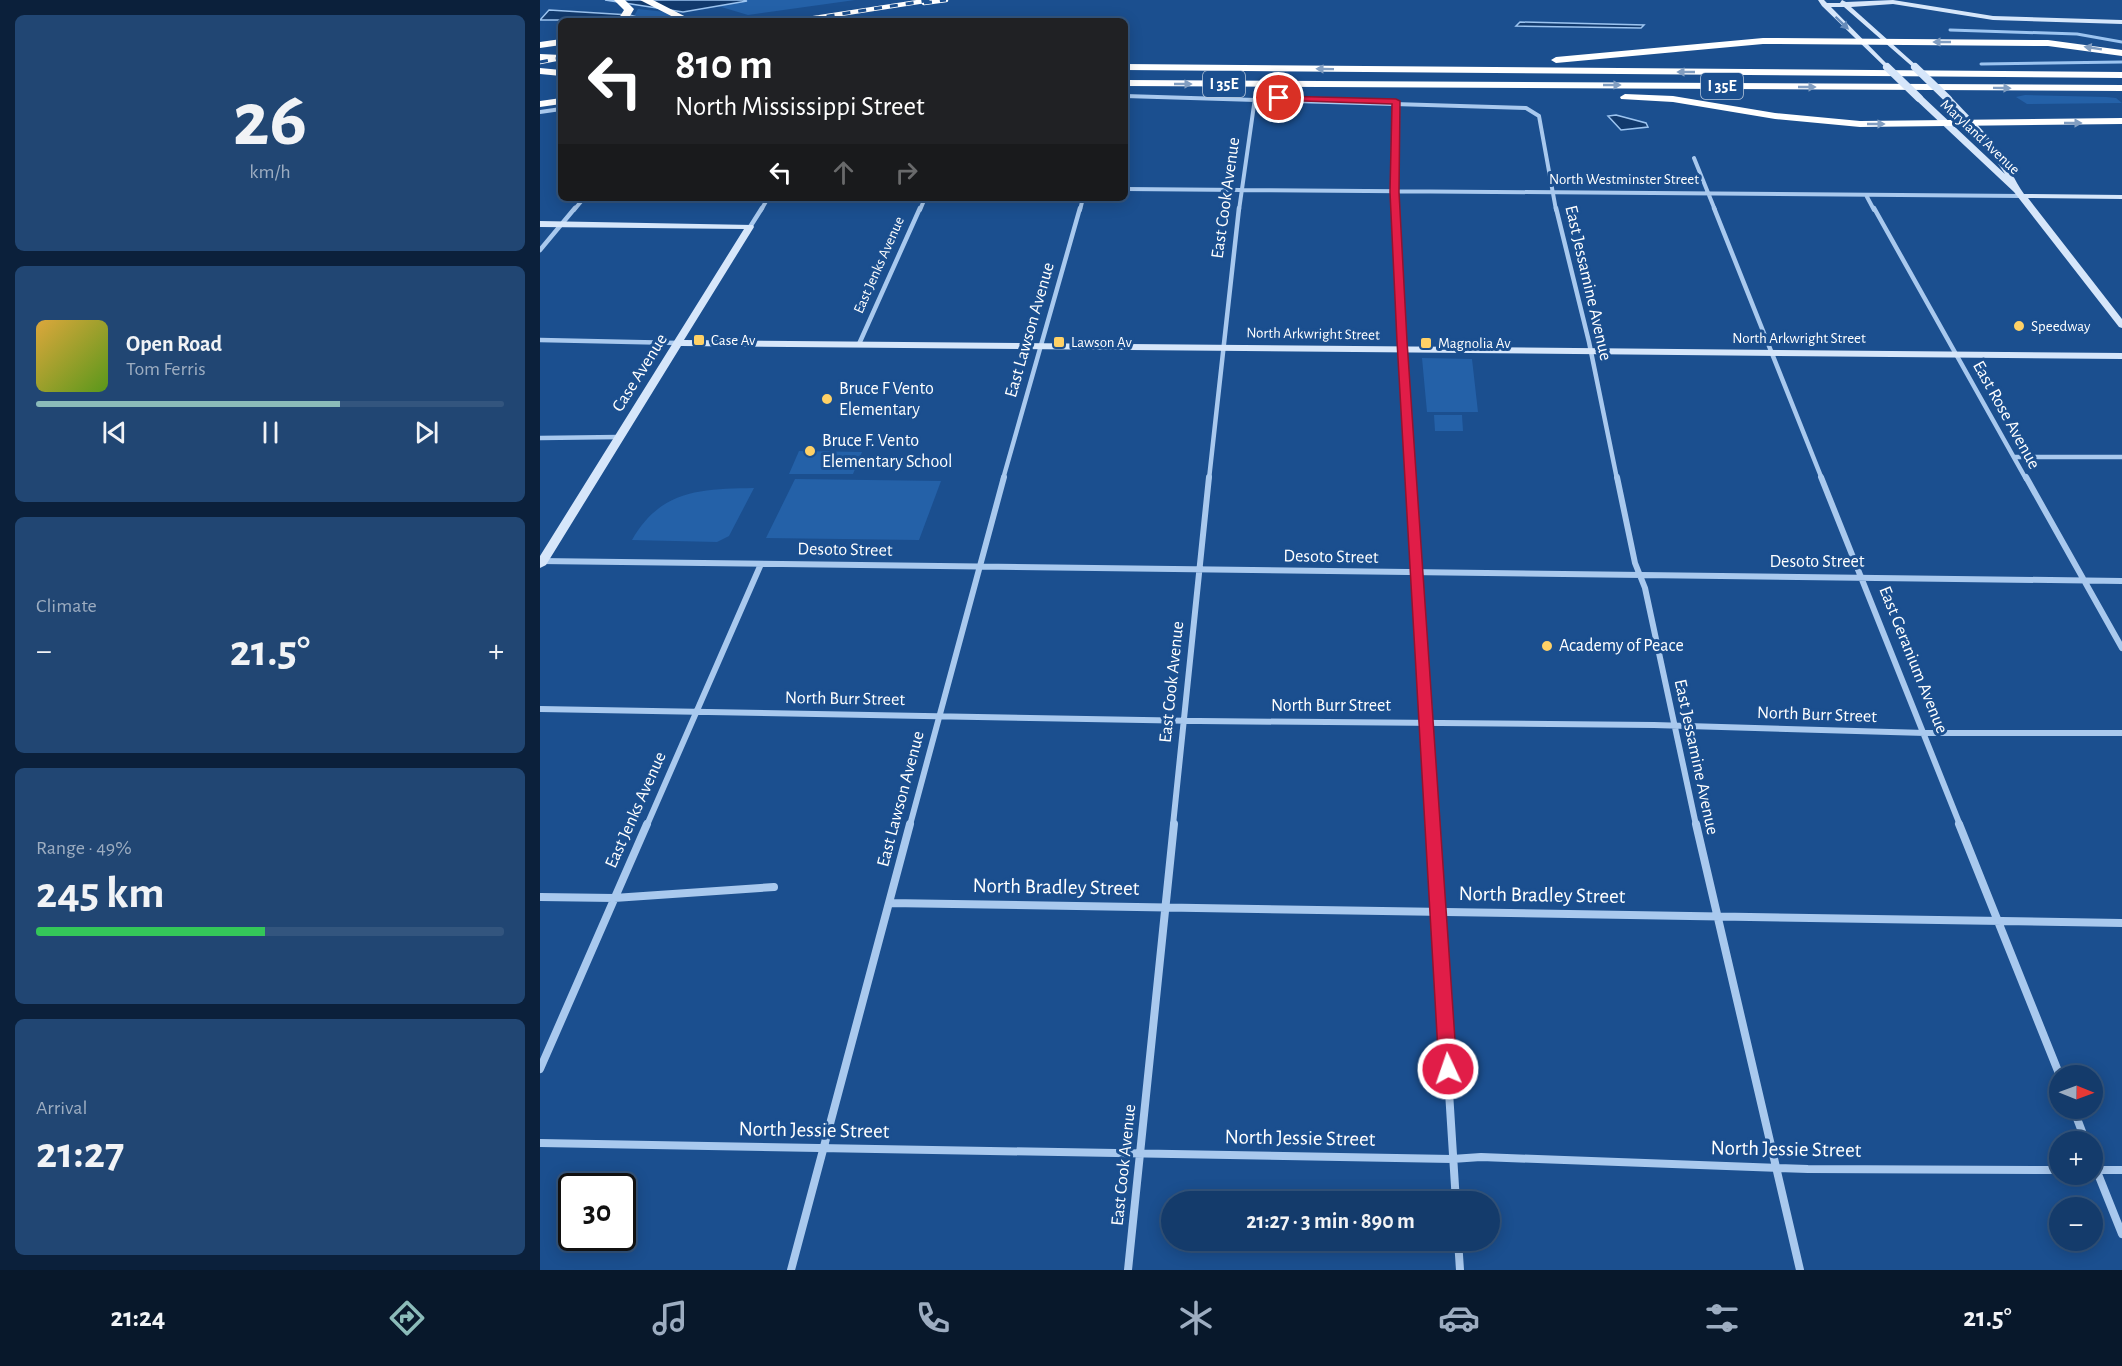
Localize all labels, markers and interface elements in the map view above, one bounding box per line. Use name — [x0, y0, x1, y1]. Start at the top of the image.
one-way arrow — [1835, 16, 1849, 30]
one-way arrow — [1933, 37, 1952, 47]
icon: left — [576, 42, 654, 120]
one-way arrow — [2083, 43, 2102, 52]
text: 810 m — [675, 44, 773, 86]
one-way arrow — [1316, 64, 1335, 74]
one-way arrow — [1676, 67, 1695, 77]
road number: I 35E — [1203, 71, 1245, 97]
pin — [1253, 72, 1304, 123]
road number: I 35E — [1701, 73, 1743, 99]
one-way arrow — [1174, 79, 1193, 88]
one-way arrow — [1602, 80, 1621, 90]
icon: arrive — [1262, 81, 1295, 114]
text: 26 — [233, 82, 307, 160]
one-way arrow — [1797, 82, 1816, 92]
one-way arrow — [1992, 83, 2011, 93]
text: North Mississippi Street — [675, 93, 925, 120]
street label: Maryland Avenue — [1938, 97, 2023, 177]
one-way arrow — [2063, 118, 2082, 128]
one-way arrow — [1866, 119, 1885, 129]
street label: East Cook Avenue — [1209, 136, 1243, 260]
icon: left — [764, 156, 797, 189]
icon: ahead — [827, 156, 860, 189]
icon: right — [890, 156, 923, 189]
text: km/h — [249, 162, 291, 182]
street label: North Westminster Street — [1549, 172, 1699, 187]
street label: East Jessamine Avenue — [1561, 204, 1615, 362]
street label: East Jenks Avenue — [851, 214, 907, 316]
street label: East Lawson Avenue — [1002, 260, 1058, 400]
marker: Speedway — [2012, 319, 2026, 333]
place label: Speedway — [2031, 319, 2091, 334]
street label: North Arkwright Street — [1246, 325, 1380, 343]
street label: Case Avenue — [609, 331, 671, 415]
street label: North Arkwright Street — [1732, 331, 1866, 346]
text: Open Road — [126, 333, 222, 355]
marker: Case Av — [692, 333, 706, 347]
place label: Case Av — [711, 333, 756, 348]
marker: Lawson Av — [1052, 335, 1066, 349]
place label: Lawson Av — [1071, 335, 1132, 350]
marker: Magnolia Av — [1419, 336, 1433, 350]
place label: Magnolia Av — [1438, 336, 1511, 351]
street label: East Rose Avenue — [1969, 358, 2043, 472]
text: Tom Ferris — [126, 359, 206, 379]
place label: Bruce F Vento Elementary — [839, 380, 934, 419]
marker: Bruce F Vento Elementary — [820, 392, 834, 406]
icon: previous — [98, 416, 131, 449]
icon: pause — [254, 416, 287, 449]
icon: next — [410, 416, 443, 449]
place label: Bruce F. Vento Elementary School — [822, 432, 953, 471]
marker: Bruce F. Vento Elementary School — [803, 444, 817, 458]
street label: Desoto Street — [797, 540, 893, 560]
street label: Desoto Street — [1283, 547, 1379, 567]
street label: Desoto Street — [1769, 553, 1865, 571]
street label: East Geranium Avenue — [1875, 584, 1951, 736]
text: Climate — [36, 596, 97, 616]
street label: East Cook Avenue — [1157, 620, 1187, 744]
text: 21.5° — [230, 629, 310, 674]
text: − — [36, 635, 52, 668]
text: + — [488, 635, 504, 668]
place label: Academy of Peace — [1559, 637, 1684, 655]
marker: Academy of Peace — [1540, 639, 1554, 653]
street label: East Jessamine Avenue — [1671, 677, 1721, 837]
street label: North Burr Street — [785, 689, 905, 709]
street label: North Burr Street — [1271, 697, 1391, 715]
street label: North Burr Street — [1757, 704, 1878, 726]
street label: East Lawson Avenue — [874, 729, 928, 869]
street label: East Jenks Avenue — [602, 749, 670, 871]
text: Range · 49% — [36, 838, 132, 858]
text: 245 km — [36, 871, 165, 916]
street label: North Bradley Street — [972, 875, 1140, 899]
street label: North Bradley Street — [1458, 883, 1626, 907]
position arrow — [1416, 1037, 1480, 1101]
north arrow — [2049, 1065, 2103, 1119]
map controls — [2049, 1065, 2103, 1251]
text: Arrival — [36, 1098, 87, 1118]
street label: East Cook Avenue — [1109, 1103, 1139, 1227]
street label: North Jessie Street — [738, 1118, 890, 1142]
street label: North Jessie Street — [1224, 1126, 1376, 1150]
text: 21:27 — [36, 1131, 124, 1176]
button: + — [2049, 1131, 2103, 1185]
street label: North Jessie Street — [1710, 1137, 1862, 1161]
speed limit sign: 30 — [558, 1173, 636, 1251]
button: − — [2049, 1197, 2103, 1251]
text: 21:27 · 3 min · 890 m — [1246, 1210, 1415, 1232]
icon: directions — [386, 1297, 428, 1339]
icon: music — [649, 1297, 691, 1339]
icon: phone — [912, 1297, 954, 1339]
icon: climate — [1175, 1297, 1217, 1339]
icon: car — [1438, 1297, 1480, 1339]
icon: filters — [1701, 1297, 1743, 1339]
text: 21:24 — [110, 1304, 165, 1331]
text: 21.5° — [1963, 1304, 2012, 1331]

